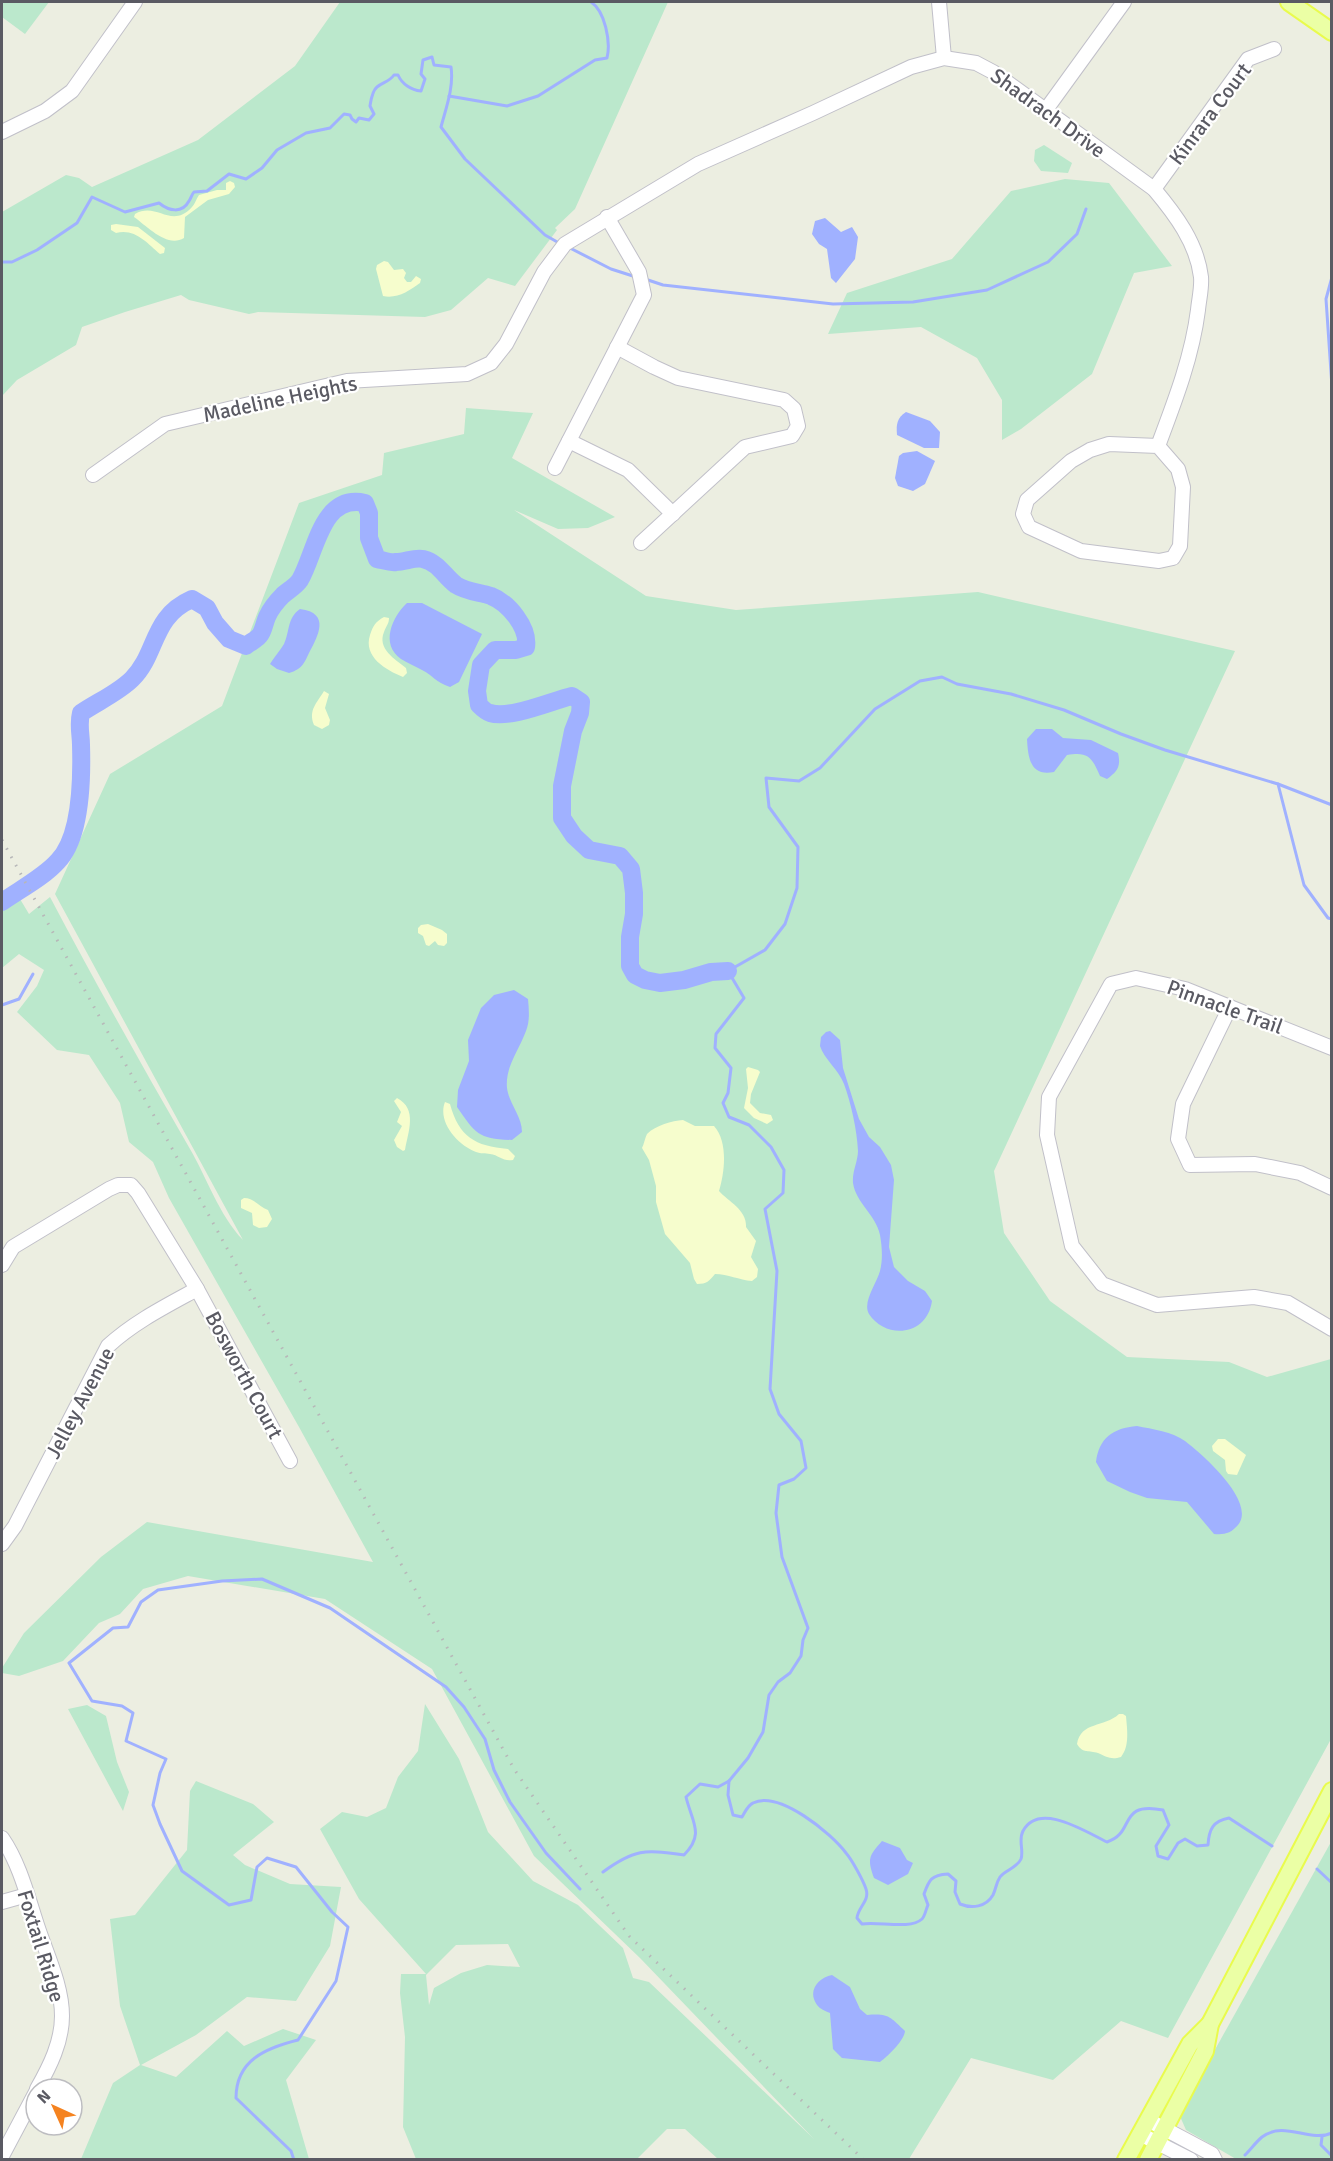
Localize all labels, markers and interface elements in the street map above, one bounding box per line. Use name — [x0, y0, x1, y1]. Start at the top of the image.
street label: Kinrara Court — [1163, 58, 1257, 170]
street label: Shadrach Drive — [985, 63, 1111, 163]
street label: Madeline Heights — [201, 370, 359, 428]
street label: Pinnacle Trail — [1163, 974, 1287, 1040]
street label: Bosworth Court — [200, 1307, 288, 1443]
street label: Jelley Avenue — [40, 1343, 120, 1463]
street label: Foxtail Ridge — [12, 1887, 70, 2005]
north arrow — [24, 2077, 84, 2137]
text: N — [33, 2086, 55, 2108]

